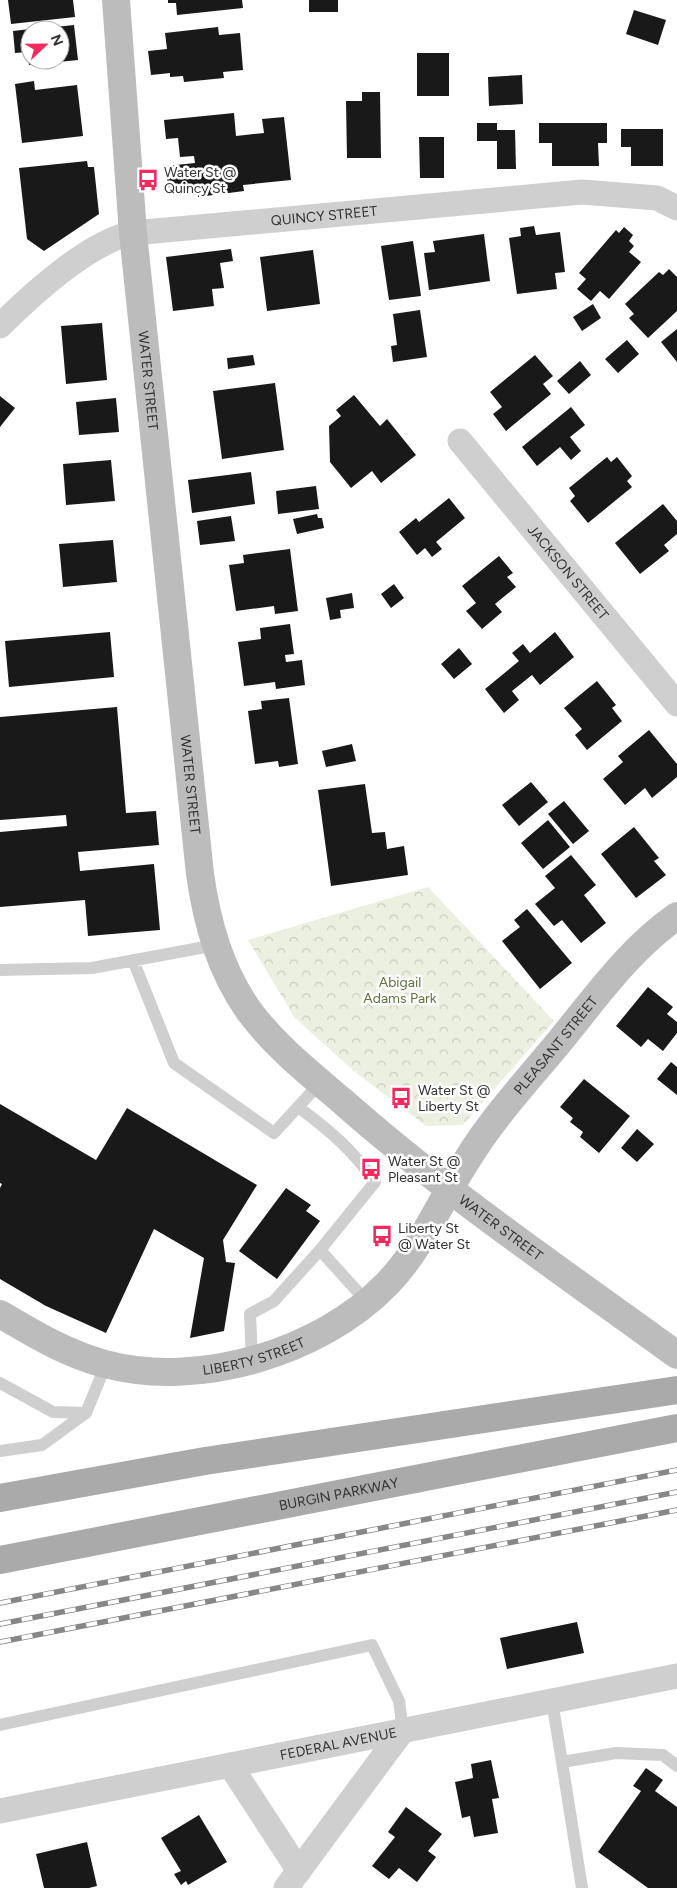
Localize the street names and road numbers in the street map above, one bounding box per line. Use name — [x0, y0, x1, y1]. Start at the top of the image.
street label: QUINCY STREET — [270, 202, 378, 229]
street label: WATER STREET — [135, 330, 162, 431]
street label: JACKSON STREET — [524, 521, 613, 623]
street label: WATER STREET — [177, 734, 204, 835]
street label: PLEASANT STREET — [510, 992, 601, 1098]
street label: WATER STREET — [456, 1191, 546, 1264]
street label: LIBERTY STREET — [202, 1333, 308, 1378]
street label: BURGIN PARKWAY — [277, 1474, 400, 1514]
street label: FEDERAL AVENUE — [278, 1724, 398, 1763]

